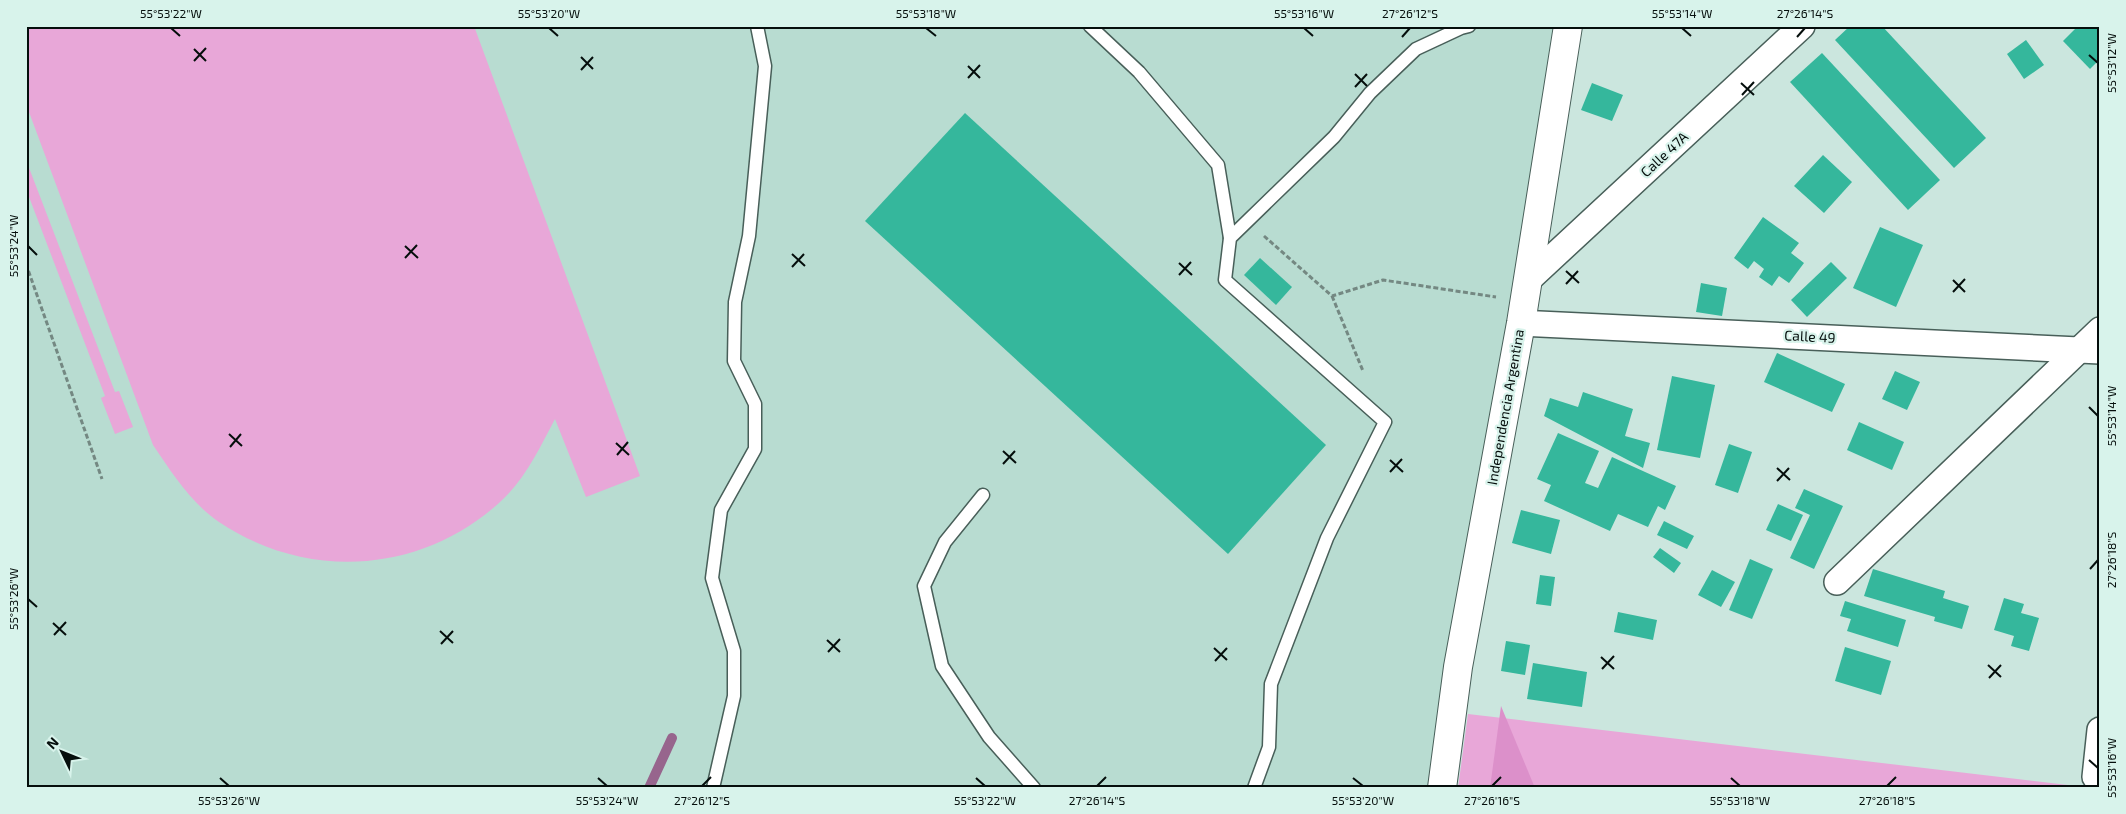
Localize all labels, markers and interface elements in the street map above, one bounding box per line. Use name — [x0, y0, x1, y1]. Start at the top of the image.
text: 55°53'22"W — [140, 6, 202, 20]
text: 55°53'20"W — [518, 6, 580, 20]
text: 55°53'18"W — [896, 6, 956, 20]
text: 55°53'16"W — [1274, 6, 1334, 20]
text: 27°26'12"S — [1382, 6, 1438, 20]
text: 55°53'14"W — [1652, 6, 1712, 20]
text: 27°26'14"S — [1777, 6, 1833, 20]
text: 55°53'12"W — [2104, 33, 2118, 93]
street label: Calle 47A — [1637, 128, 1691, 180]
text: 55°53'24"W — [6, 215, 20, 277]
street label: Calle 49 — [1784, 326, 1836, 346]
street label: Independencia Argentina — [1483, 328, 1527, 486]
text: 55°53'14"W — [2104, 386, 2118, 446]
text: 27°26'18"S — [2104, 532, 2118, 588]
text: 55°53'26"W — [6, 568, 20, 630]
north arrow — [38, 726, 88, 776]
text: N — [42, 733, 62, 752]
text: 55°53'16"W — [2104, 738, 2118, 798]
text: 55°53'26"W — [198, 793, 260, 807]
text: 55°53'24"W — [576, 793, 638, 807]
text: 27°26'12"S — [674, 793, 730, 807]
text: 55°53'22"W — [954, 793, 1016, 807]
text: 27°26'14"S — [1069, 793, 1125, 807]
text: 55°53'20"W — [1332, 793, 1394, 807]
text: 27°26'16"S — [1464, 793, 1520, 807]
text: 55°53'18"W — [1710, 793, 1770, 807]
text: 27°26'18"S — [1859, 793, 1915, 807]

